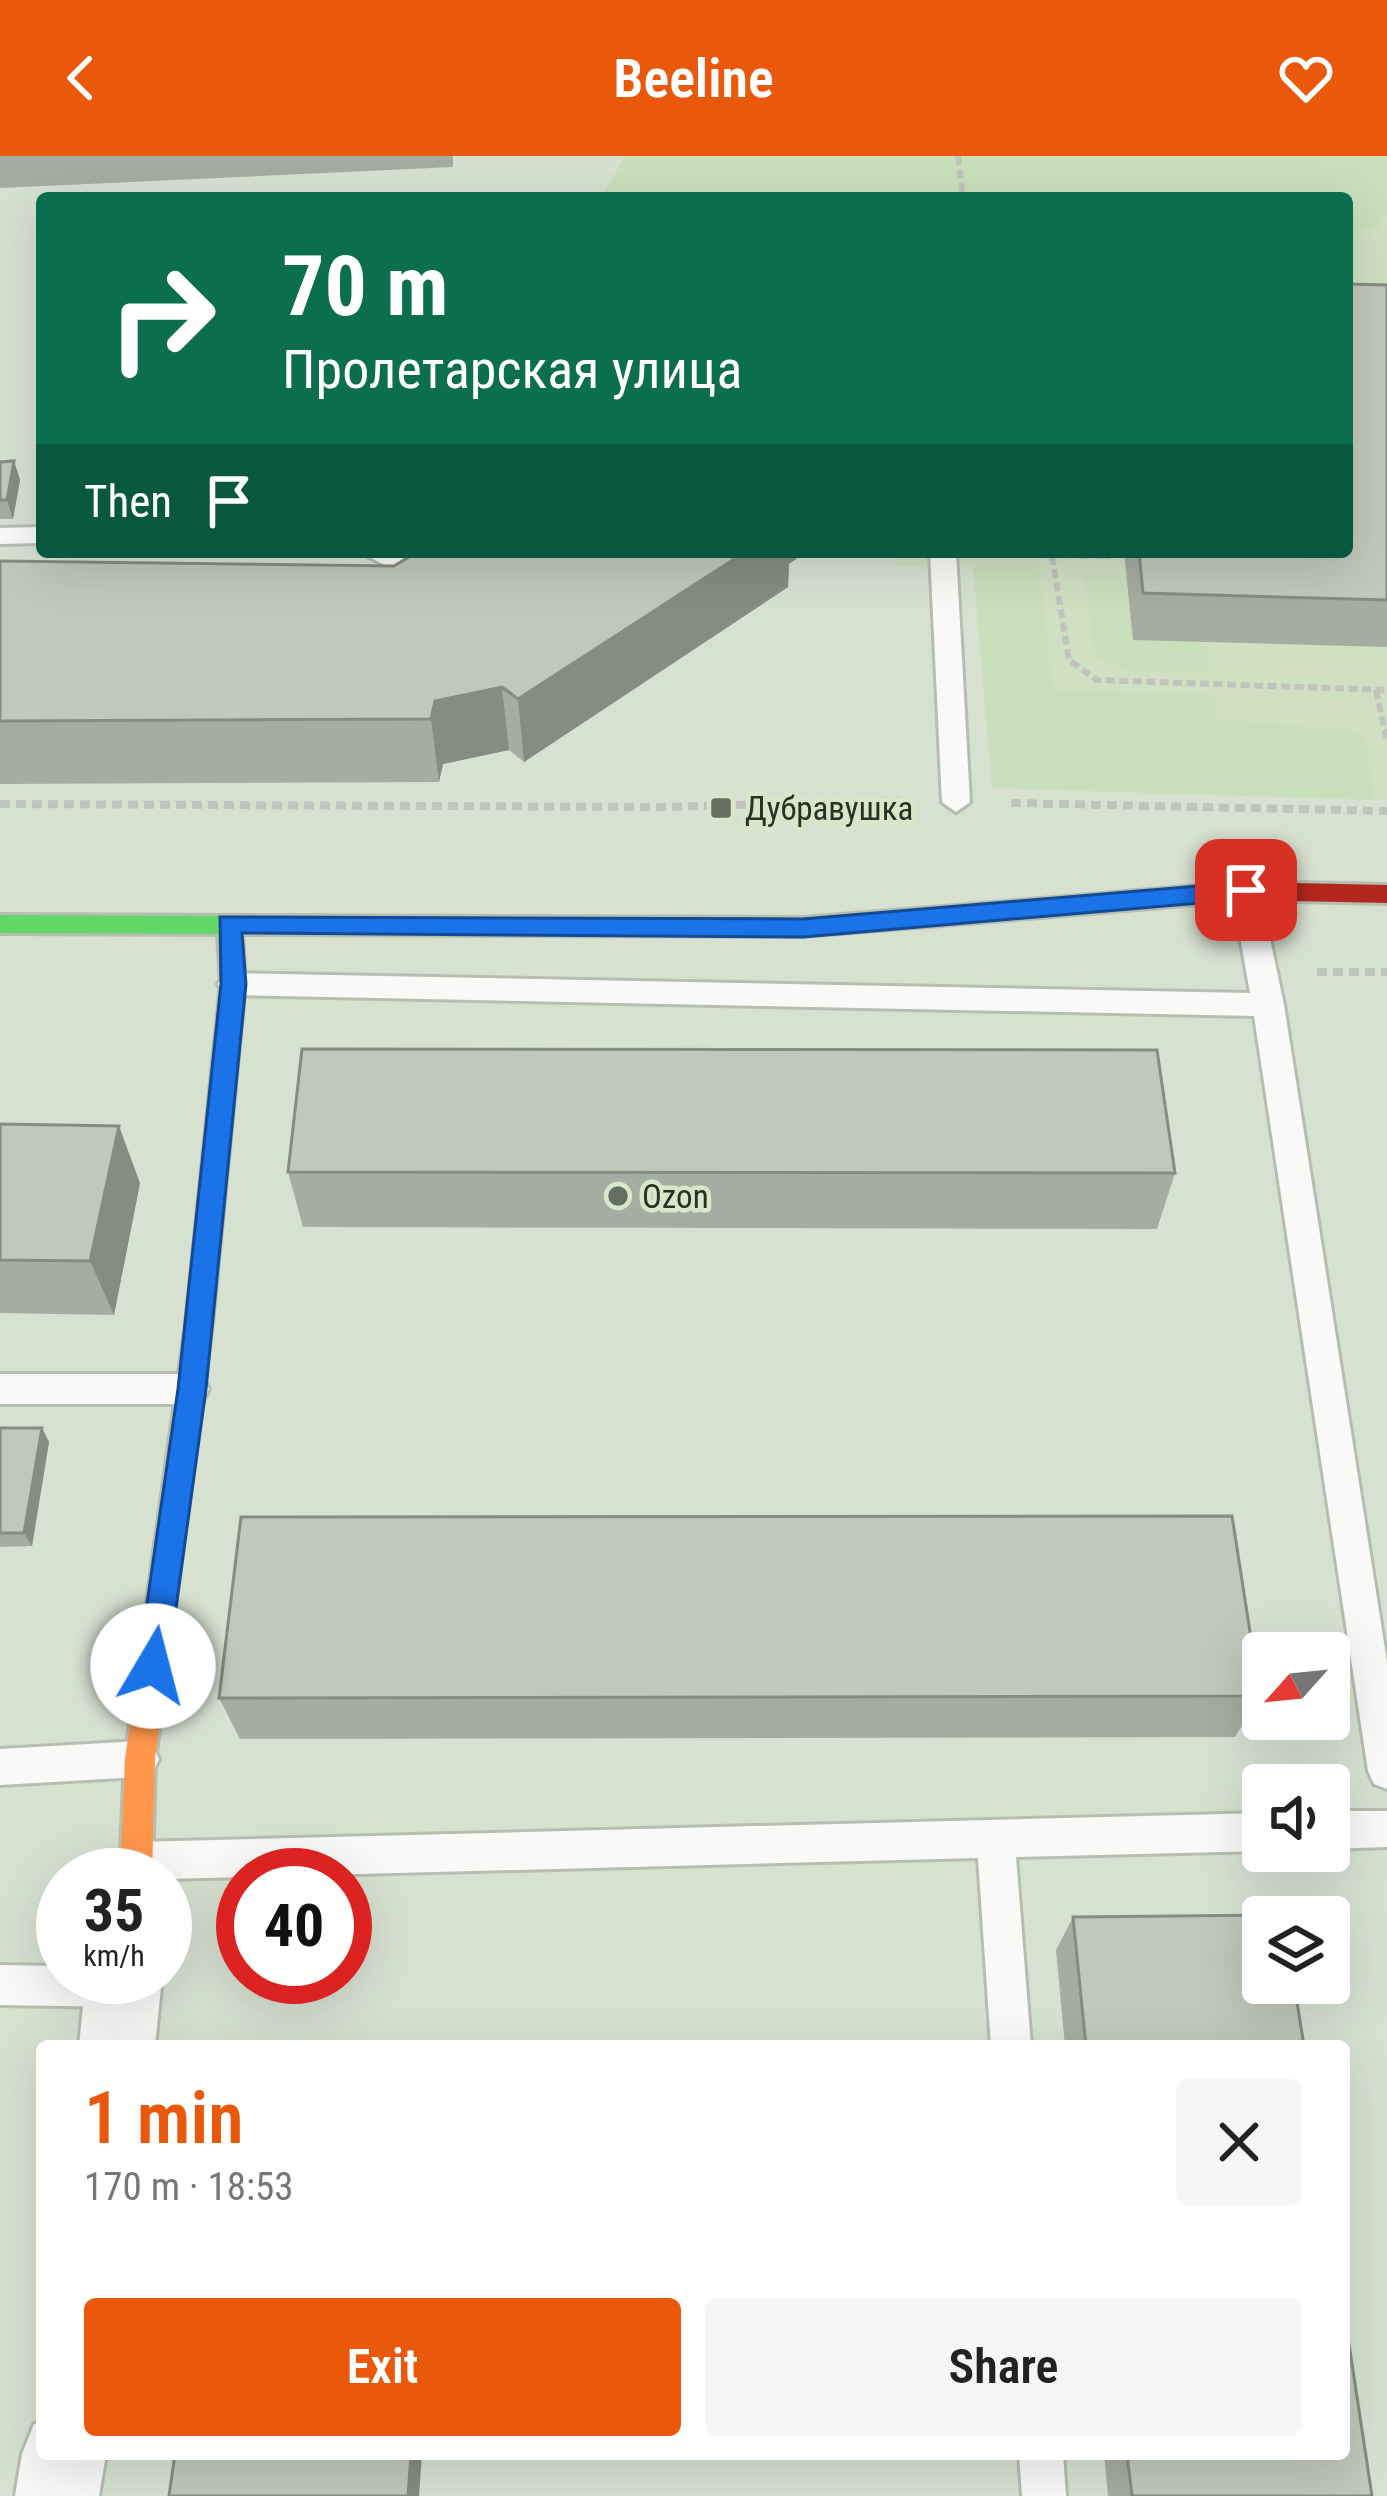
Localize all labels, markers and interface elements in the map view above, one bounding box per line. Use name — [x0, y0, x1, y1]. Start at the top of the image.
icon: back — [48, 45, 114, 111]
icon: heart — [1273, 45, 1339, 111]
text: Beeline — [613, 47, 774, 110]
text: 70 m — [282, 237, 449, 336]
icon: right — [84, 240, 240, 396]
text: Пролетарская улица — [282, 338, 742, 401]
icon: arrive — [196, 468, 262, 534]
text: Then — [84, 475, 172, 528]
place label: Дубравушка — [745, 789, 913, 828]
marker: Дубравушка — [708, 795, 734, 821]
pin — [1195, 839, 1297, 941]
icon: arrive — [1213, 857, 1279, 923]
place label: Ozon — [642, 1177, 709, 1216]
marker: Ozon — [605, 1183, 631, 1209]
position arrow — [90, 1603, 216, 1729]
north arrow — [1242, 1632, 1350, 1740]
map controls — [1242, 1632, 1350, 2004]
button: sound — [1242, 1764, 1350, 1872]
speed limit sign: 40 — [216, 1848, 372, 2004]
text: 35 — [84, 1875, 144, 1946]
button: layers — [1242, 1896, 1350, 2004]
text: km/h — [83, 1938, 145, 1973]
text: 1 min — [84, 2076, 243, 2161]
button: close — [1176, 2079, 1302, 2205]
text: 170 m · 18:53 — [84, 2164, 294, 2210]
button: Exit — [84, 2298, 681, 2436]
button: Share — [705, 2298, 1302, 2436]

